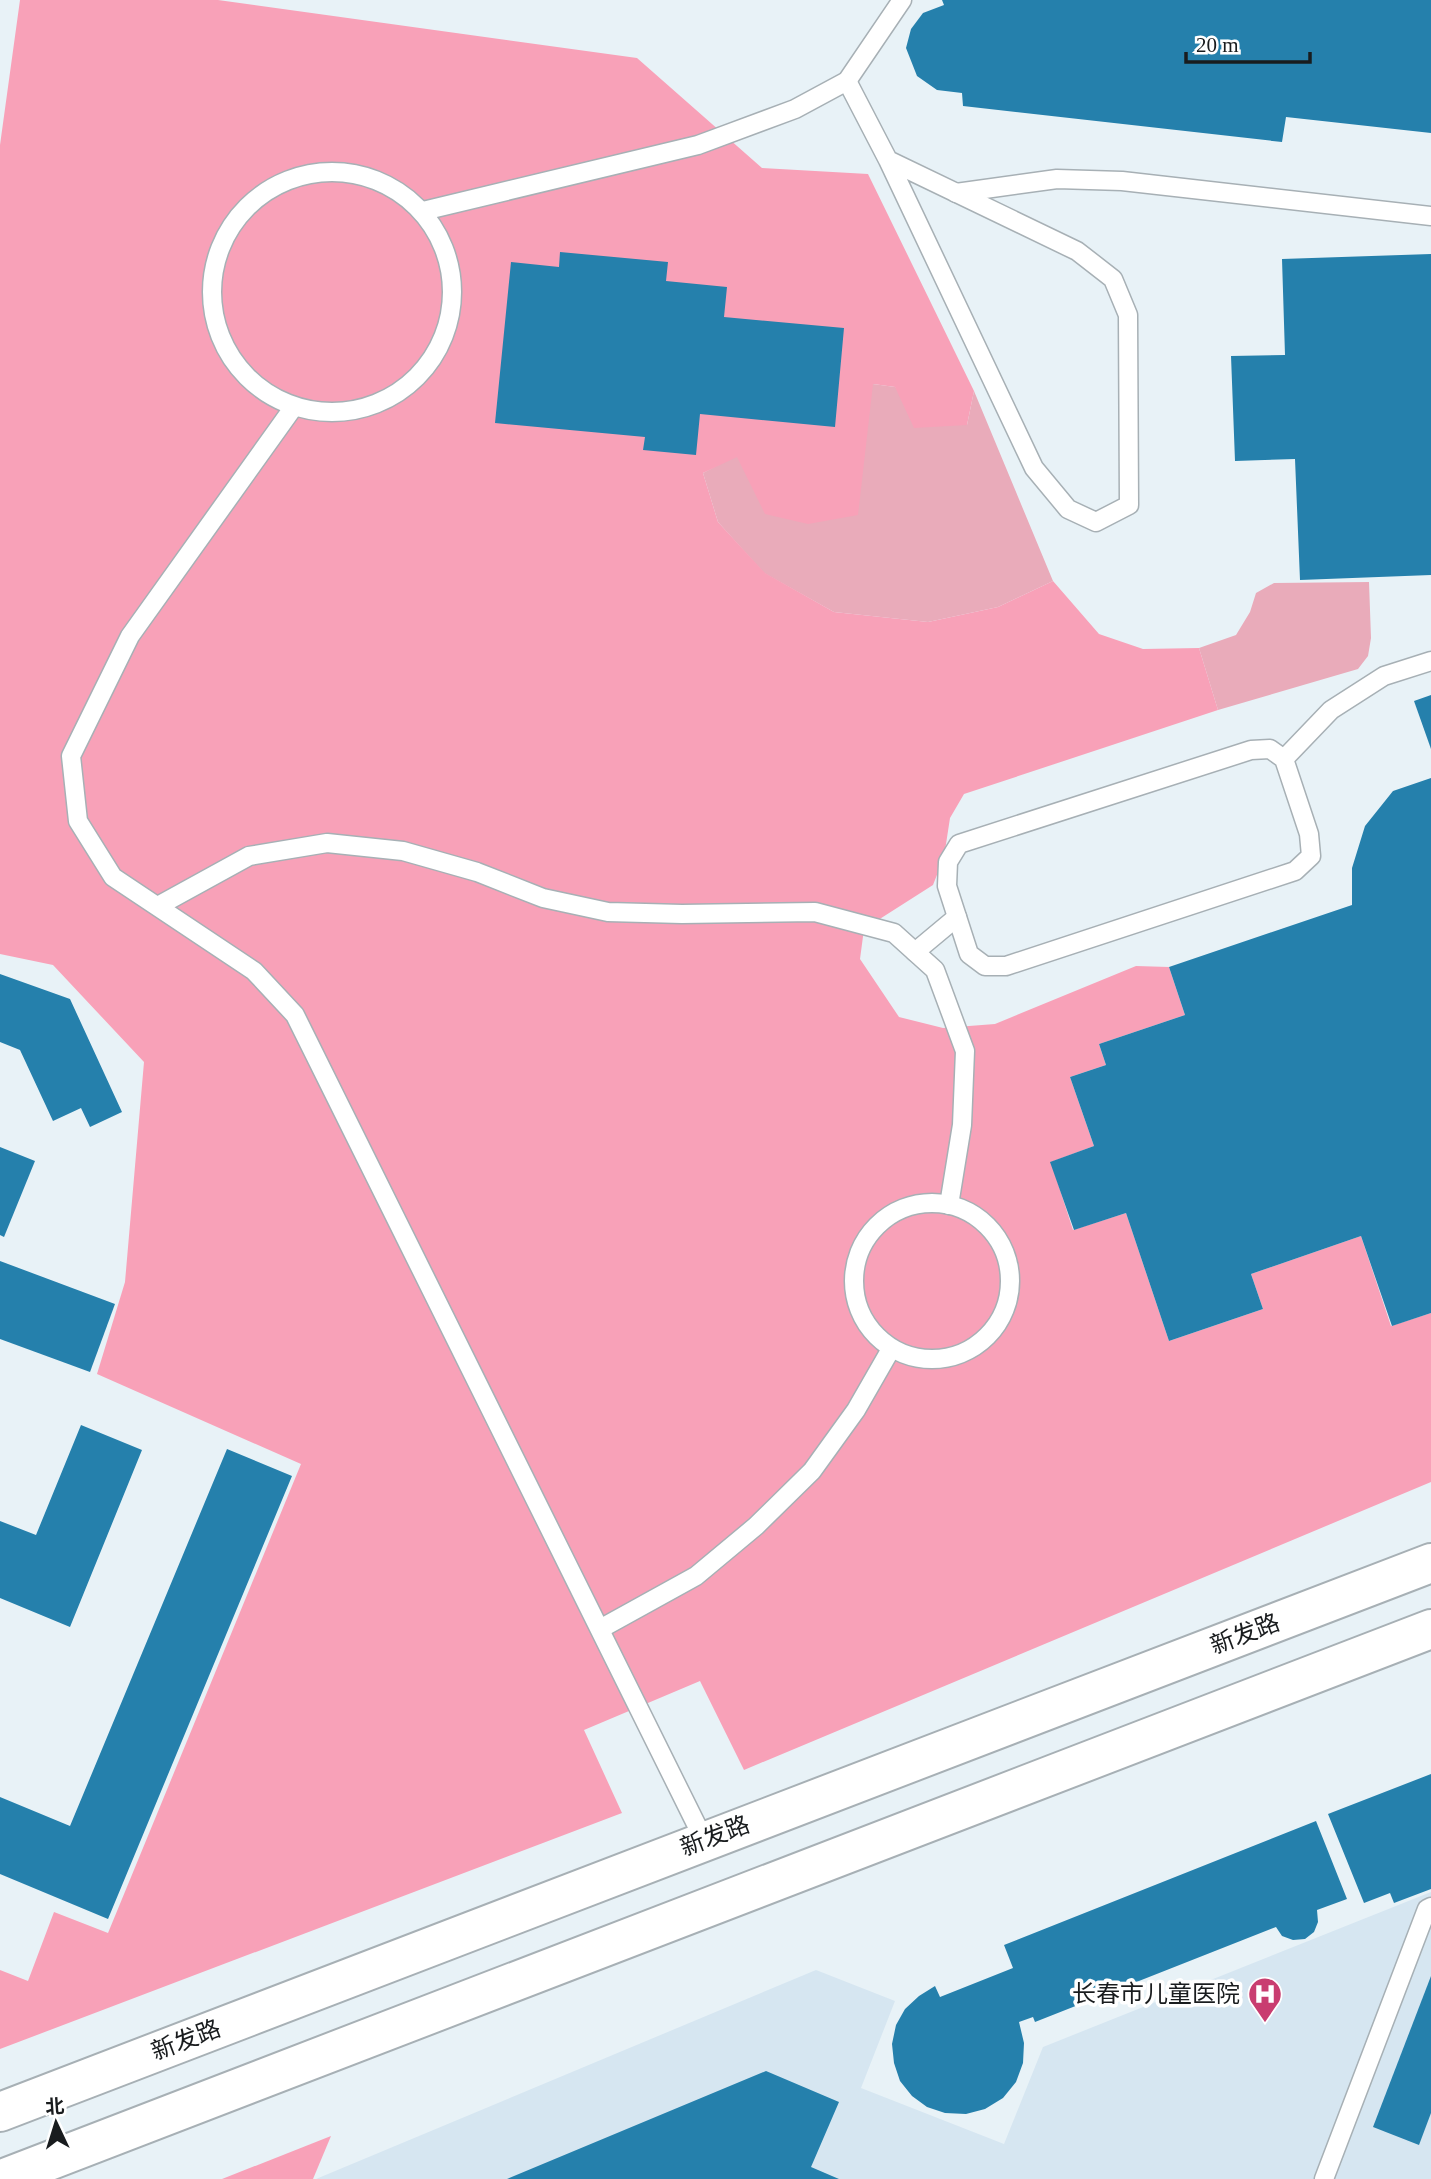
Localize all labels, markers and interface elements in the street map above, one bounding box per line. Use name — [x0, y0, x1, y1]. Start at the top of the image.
scale bar — [1186, 21, 1310, 65]
text: 20 m — [1196, 33, 1239, 57]
street label: 新发路 — [1207, 1609, 1283, 1659]
street label: 新发路 — [677, 1811, 753, 1861]
hospital icon: 长春市儿童医院 — [1246, 1975, 1284, 2024]
place label: 长春市儿童医院 — [1072, 1981, 1240, 2007]
street label: 新发路 — [148, 2015, 224, 2065]
north arrow — [21, 2088, 91, 2158]
text: 北 — [45, 2095, 65, 2118]

